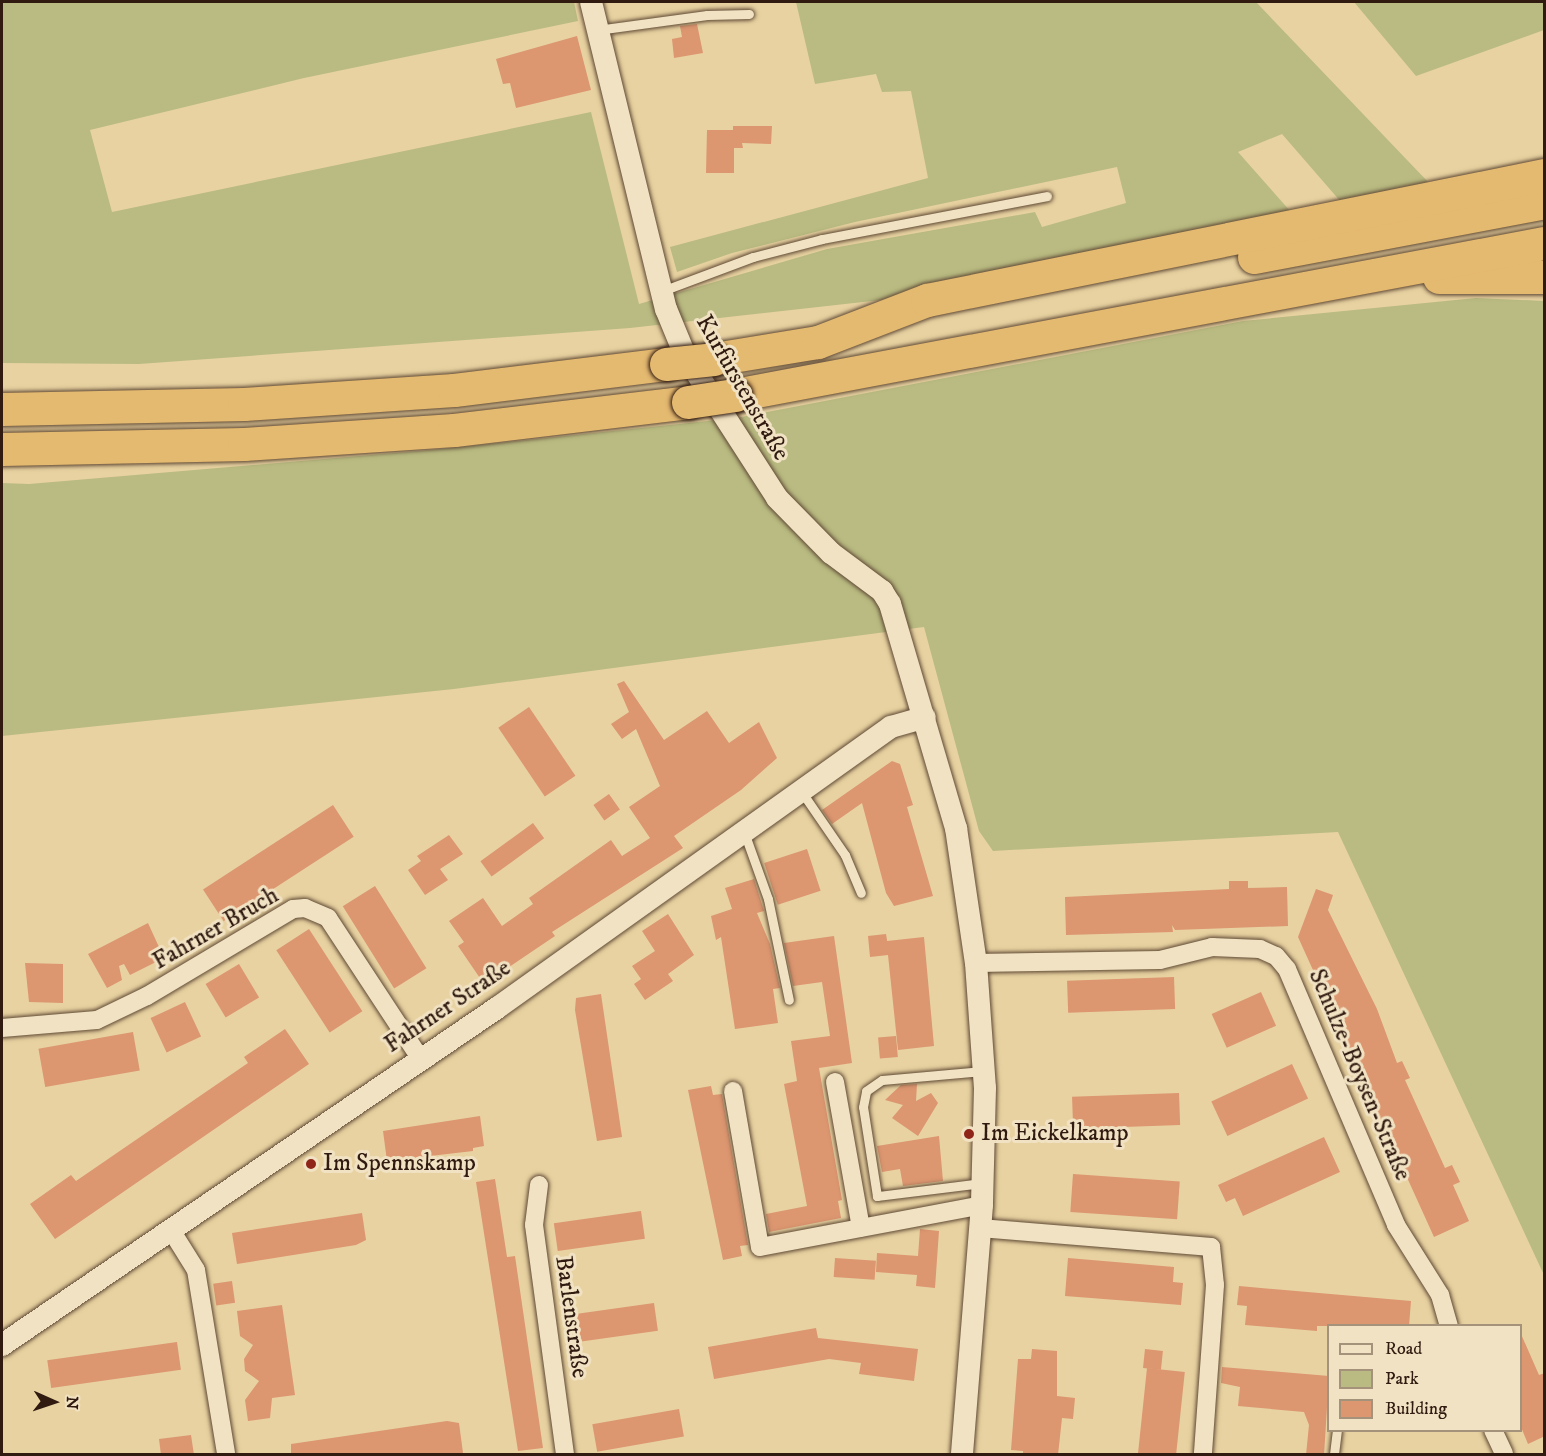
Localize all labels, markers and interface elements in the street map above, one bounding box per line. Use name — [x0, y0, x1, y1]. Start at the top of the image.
street label: Kurfürstenstraße — [689, 310, 795, 466]
street label: Fahrner Bruch — [148, 881, 284, 977]
street label: Fahrner Straße — [379, 954, 517, 1060]
street label: Schulze-Boysen-Straße — [1301, 965, 1417, 1185]
place label: Im Eickelkamp — [981, 1120, 1129, 1148]
marker: Im Eickelkamp — [962, 1127, 976, 1141]
place label: Im Spennskamp — [323, 1150, 476, 1178]
marker: Im Spennskamp — [304, 1157, 318, 1171]
street label: Barlenstraße — [548, 1254, 594, 1380]
legend — [1327, 1324, 1522, 1432]
text: Road — [1385, 1338, 1422, 1360]
text: Park — [1385, 1368, 1419, 1390]
north arrow — [24, 1372, 84, 1432]
text: N — [62, 1396, 82, 1410]
text: Building — [1385, 1398, 1447, 1420]

